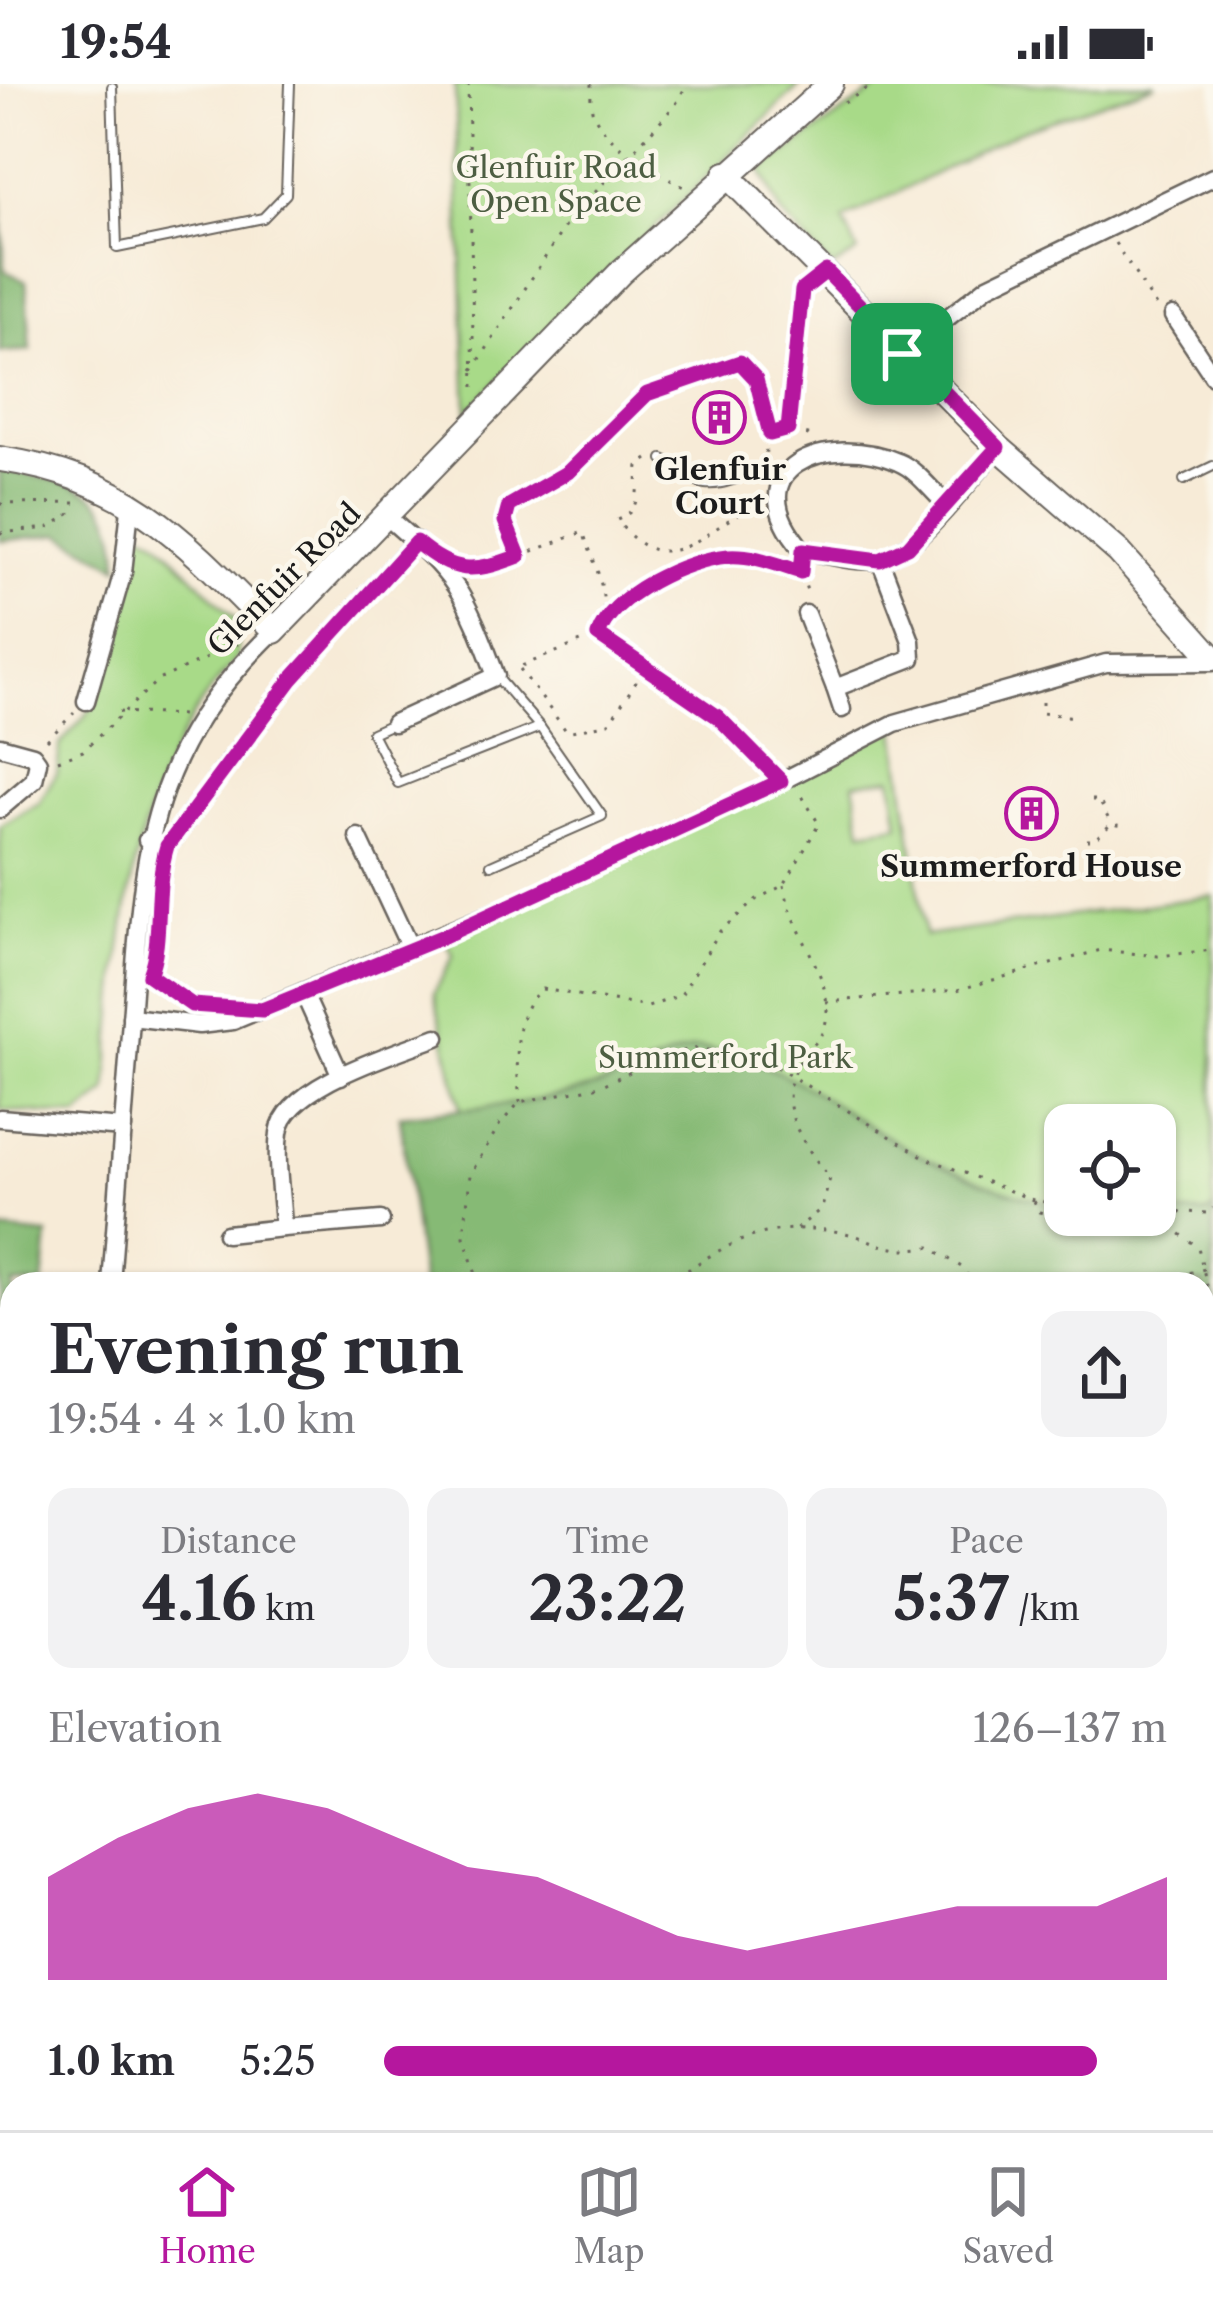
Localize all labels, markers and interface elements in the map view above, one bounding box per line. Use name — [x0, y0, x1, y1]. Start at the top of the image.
text: 19:54 — [60, 14, 172, 70]
park label: Glenfuir Road Open Space — [455, 149, 657, 220]
pin — [851, 303, 953, 405]
icon: arrive — [869, 321, 935, 387]
building icon: Glenfuir Court — [692, 389, 748, 445]
place label: Glenfuir Court — [654, 451, 786, 522]
street label: Glenfuir Road — [200, 495, 368, 663]
building icon: Summerford House — [1003, 786, 1059, 842]
place label: Summerford House — [880, 848, 1182, 885]
park label: Summerford Park — [598, 1039, 854, 1076]
map controls — [1044, 1104, 1176, 1236]
button: locate — [1044, 1104, 1176, 1236]
text: Evening run — [48, 1309, 464, 1390]
button: share — [1041, 1311, 1167, 1437]
text: 19:54 · 4 × 1.0 km — [48, 1395, 356, 1443]
text: Distance — [160, 1521, 297, 1562]
text: Time — [566, 1521, 649, 1562]
text: Pace — [949, 1521, 1024, 1562]
text: 4.16 — [142, 1562, 257, 1636]
text: 23:22 — [528, 1562, 687, 1636]
text: 5:37 — [893, 1562, 1009, 1636]
text: km — [257, 1588, 315, 1629]
text: /km — [1009, 1588, 1080, 1629]
text: Elevation — [48, 1704, 222, 1752]
text: 126–137 m — [973, 1704, 1167, 1752]
text: 1.0 km — [48, 2037, 175, 2085]
text: 5:25 — [240, 2037, 316, 2085]
tab: Home — [159, 2159, 256, 2272]
tab: Map — [574, 2159, 645, 2272]
tab: Saved — [962, 2159, 1054, 2272]

